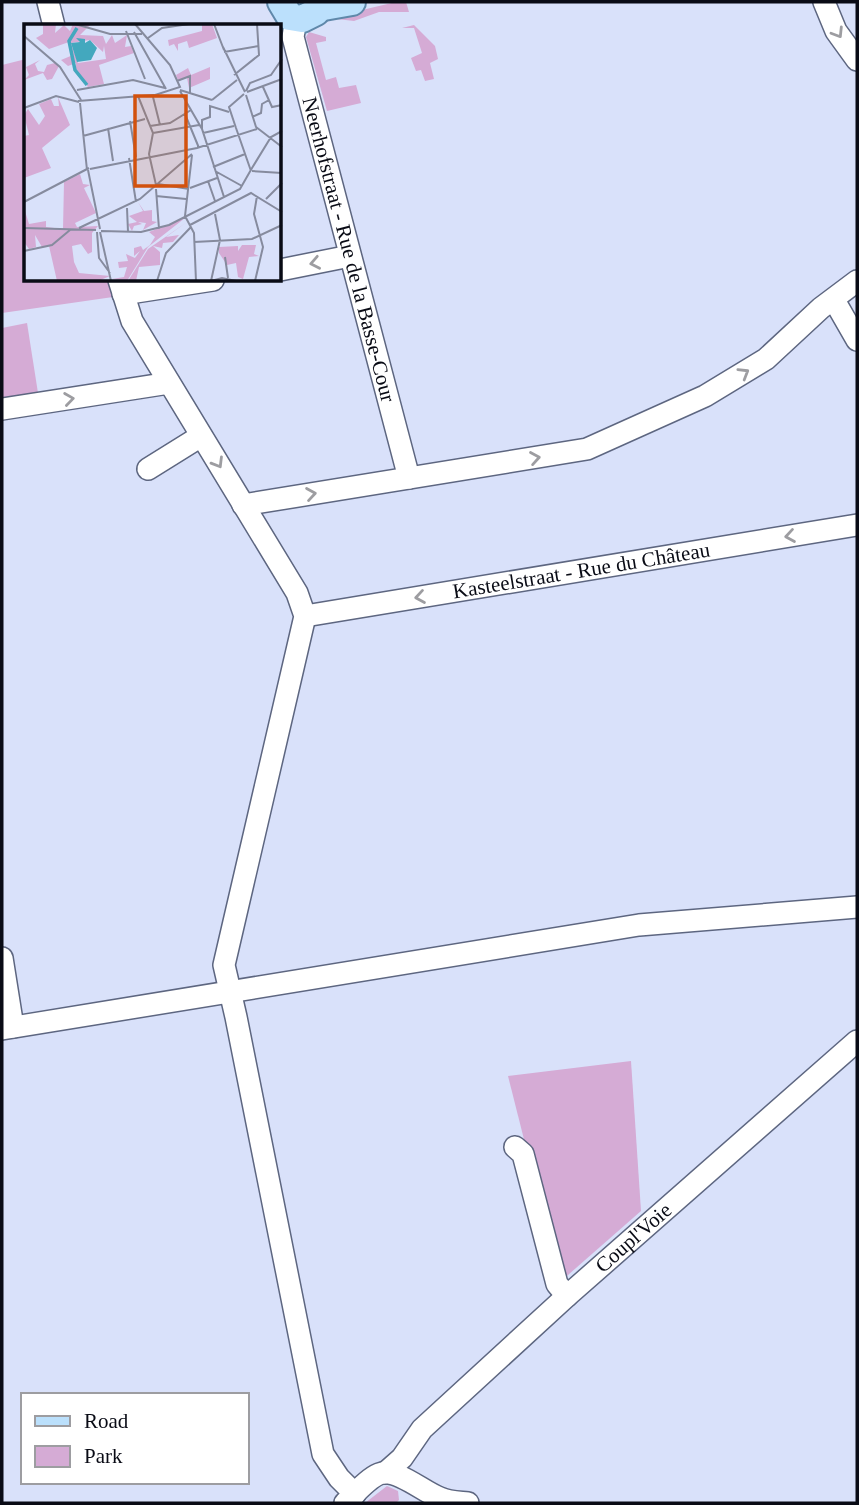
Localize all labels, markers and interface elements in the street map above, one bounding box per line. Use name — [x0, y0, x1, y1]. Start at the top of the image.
inset map — [24, 24, 282, 282]
one-way arrow — [829, 25, 842, 38]
street label: Neerhofstraat - Rue de la Basse-Cour — [297, 94, 401, 405]
one-way arrow — [309, 255, 321, 270]
one-way arrow — [737, 368, 750, 381]
one-way arrow — [63, 392, 75, 407]
one-way arrow — [529, 451, 541, 466]
one-way arrow — [209, 456, 222, 469]
one-way arrow — [305, 487, 316, 502]
one-way arrow — [784, 528, 796, 543]
street label: Kasteelstraat - Rue du Château — [451, 537, 712, 603]
one-way arrow — [414, 589, 426, 604]
street label: Coupl'Voie — [590, 1198, 676, 1277]
legend — [21, 1393, 248, 1484]
text: Road — [84, 1409, 129, 1433]
text: Park — [84, 1444, 123, 1468]

